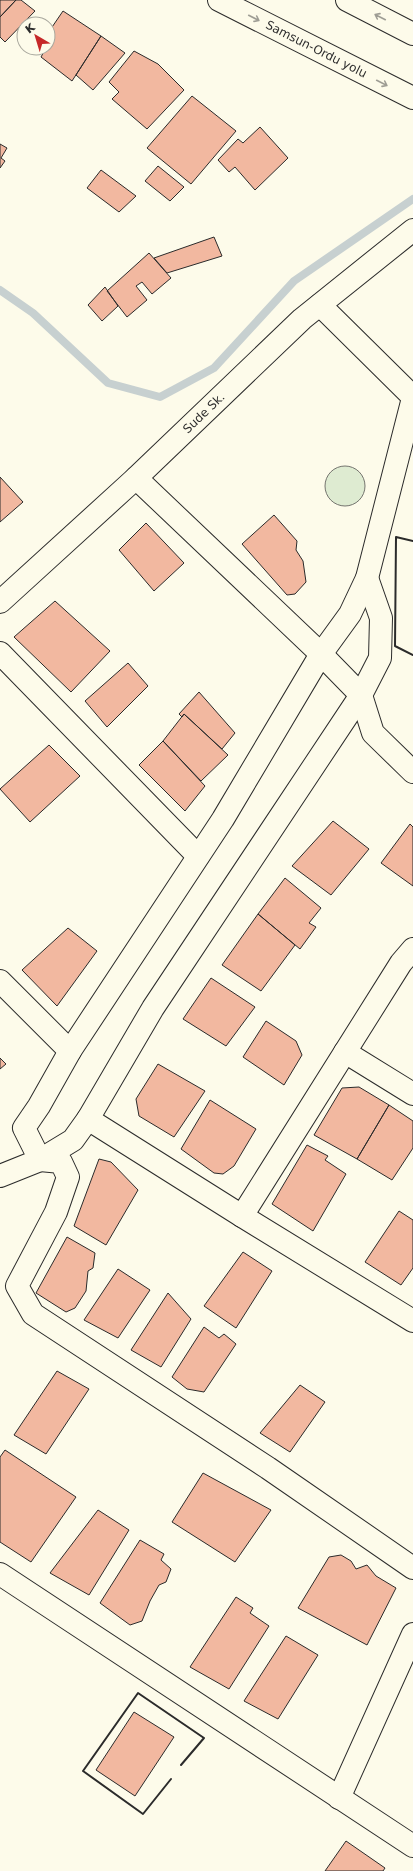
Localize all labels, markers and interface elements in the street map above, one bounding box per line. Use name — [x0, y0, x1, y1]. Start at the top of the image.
one-way arrow — [374, 13, 386, 20]
one-way arrow — [247, 14, 259, 22]
north arrow — [16, 16, 56, 56]
street label: Samsun-Ordu yolu — [263, 18, 369, 81]
text: K — [23, 20, 38, 36]
one-way arrow — [376, 80, 388, 87]
street label: Sude Sk. — [180, 390, 228, 436]

